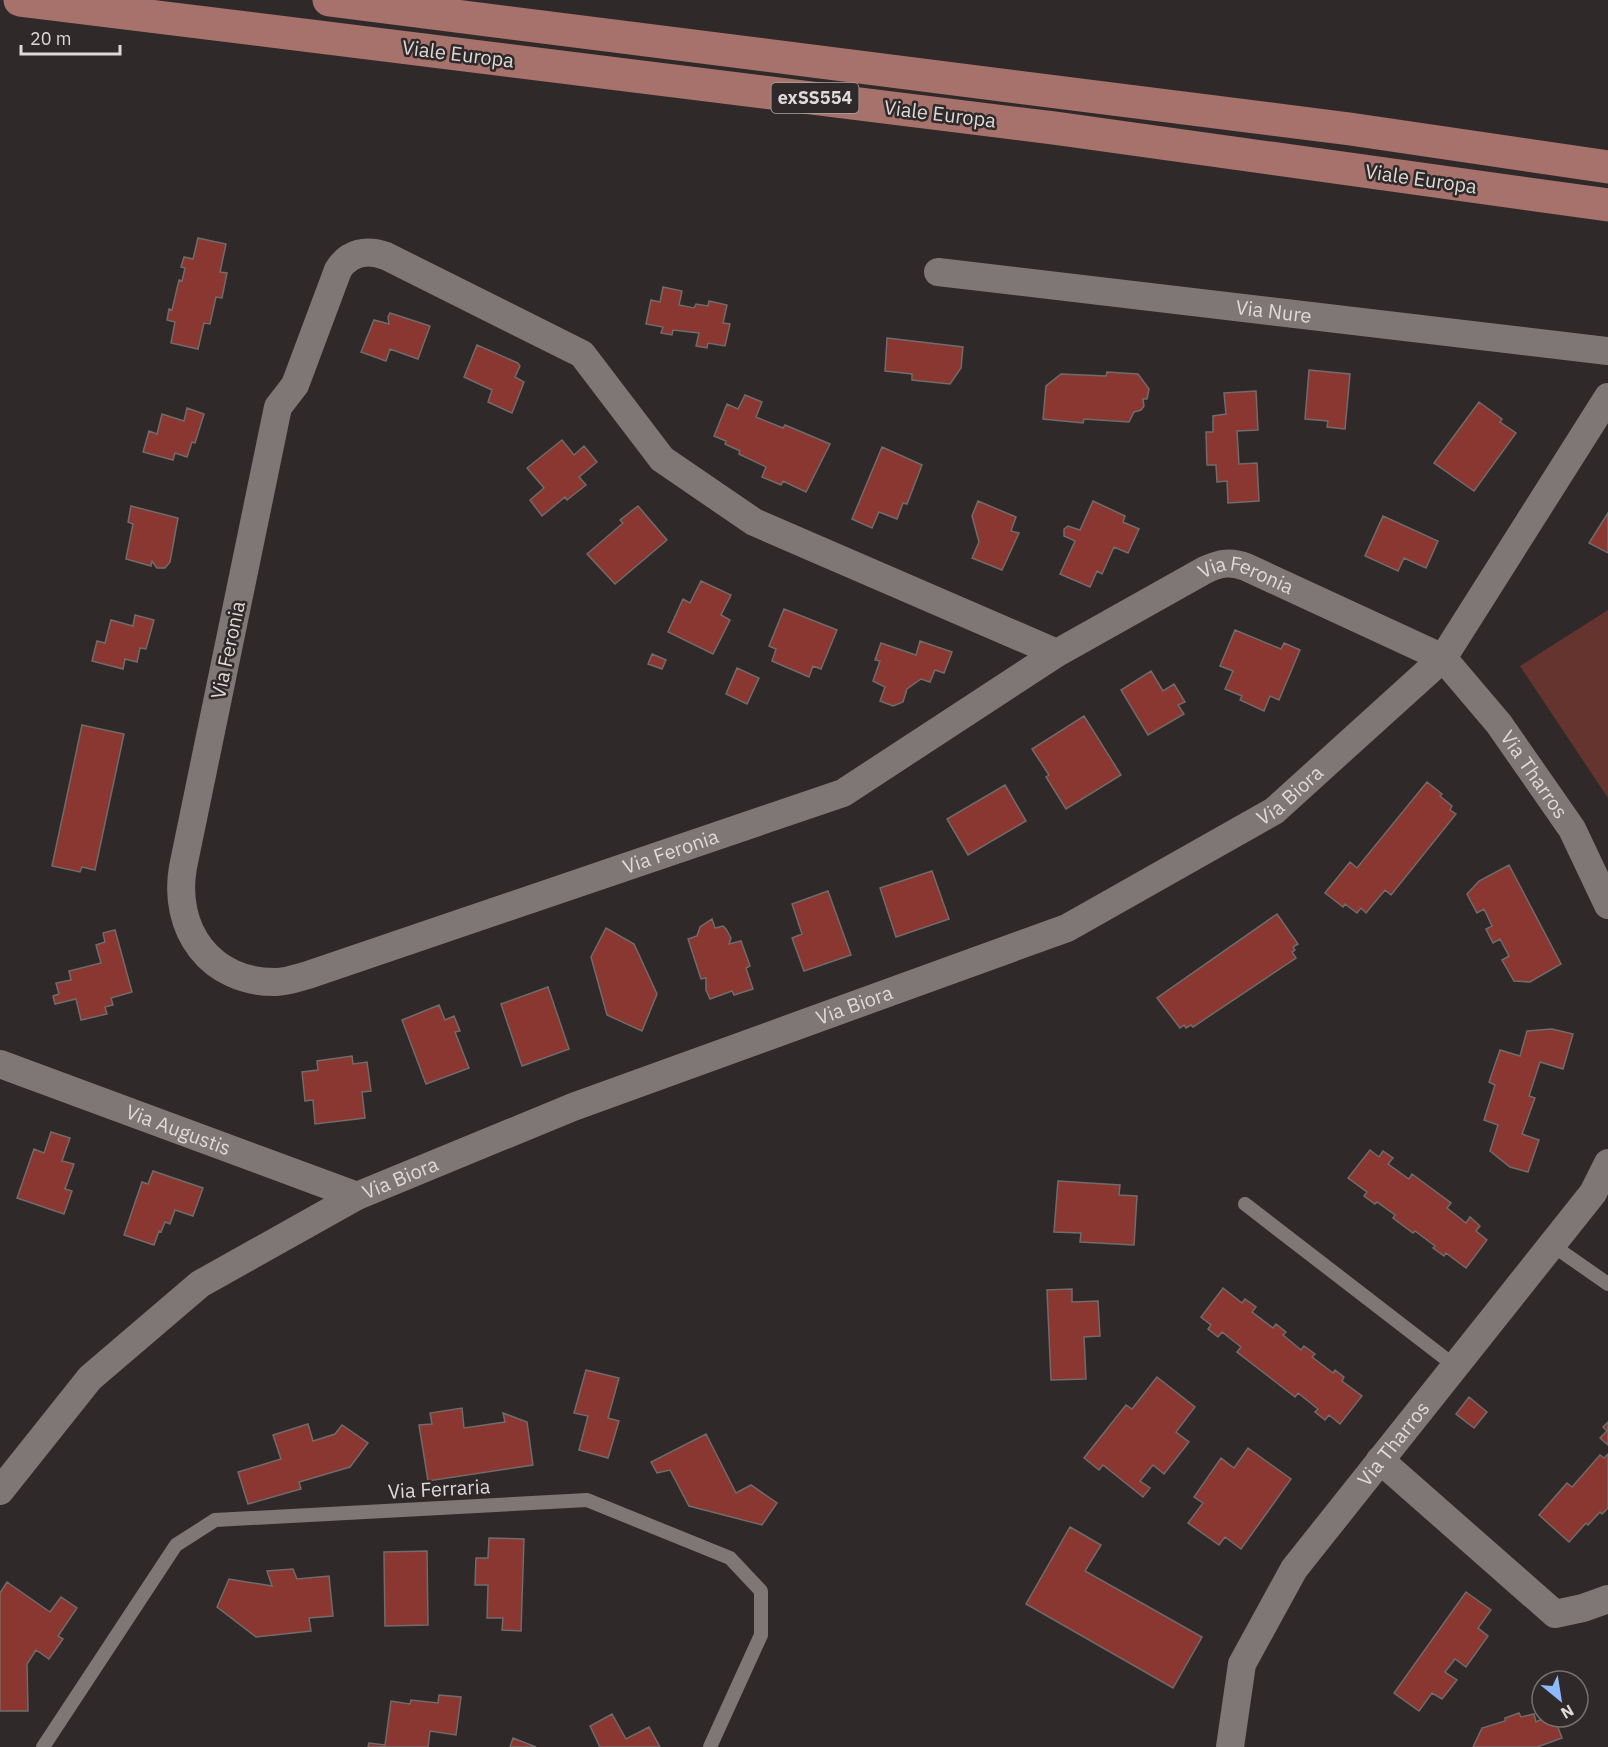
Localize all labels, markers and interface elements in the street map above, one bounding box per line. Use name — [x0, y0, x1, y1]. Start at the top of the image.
scale bar — [21, 18, 120, 56]
text: 20 m — [30, 27, 72, 50]
street label: Viale Europa — [400, 33, 516, 74]
road number: exSS554 — [772, 83, 858, 113]
street label: Viale Europa — [882, 93, 998, 134]
street label: Viale Europa — [1363, 157, 1479, 200]
street label: Via Nure — [1234, 293, 1313, 329]
street label: Via Feronia — [1193, 549, 1298, 600]
street label: Via Feronia — [204, 598, 251, 701]
street label: Via Tharros — [1494, 725, 1575, 824]
street label: Via Biora — [1252, 759, 1329, 831]
street label: Via Feronia — [619, 822, 722, 880]
street label: Via Biora — [812, 978, 897, 1031]
street label: Via Augustis — [122, 1098, 235, 1161]
street label: Via Biora — [358, 1150, 442, 1205]
street label: Via Tharros — [1351, 1395, 1435, 1492]
street label: Via Ferraria — [387, 1472, 491, 1505]
north arrow — [1530, 1669, 1590, 1729]
text: N — [1557, 1700, 1578, 1724]

